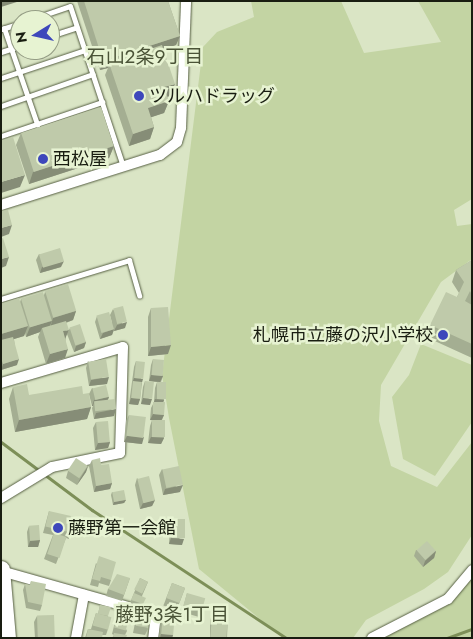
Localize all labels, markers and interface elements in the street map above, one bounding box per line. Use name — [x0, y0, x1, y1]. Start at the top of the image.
north arrow — [10, 10, 60, 60]
text: N — [10, 30, 32, 44]
district label: 石山2条9丁目 — [87, 46, 203, 68]
place label: ツルハドラッグ — [149, 85, 275, 107]
marker: ツルハドラッグ — [133, 90, 145, 102]
place label: 西松屋 — [53, 148, 107, 170]
marker: 西松屋 — [37, 153, 49, 165]
place label: 札幌市立藤の沢小学校 — [253, 324, 433, 346]
marker: 札幌市立藤の沢小学校 — [437, 329, 449, 341]
place label: 藤野第一会館 — [68, 517, 176, 539]
marker: 藤野第一会館 — [52, 522, 64, 534]
district label: 藤野3条1丁目 — [115, 604, 229, 626]

